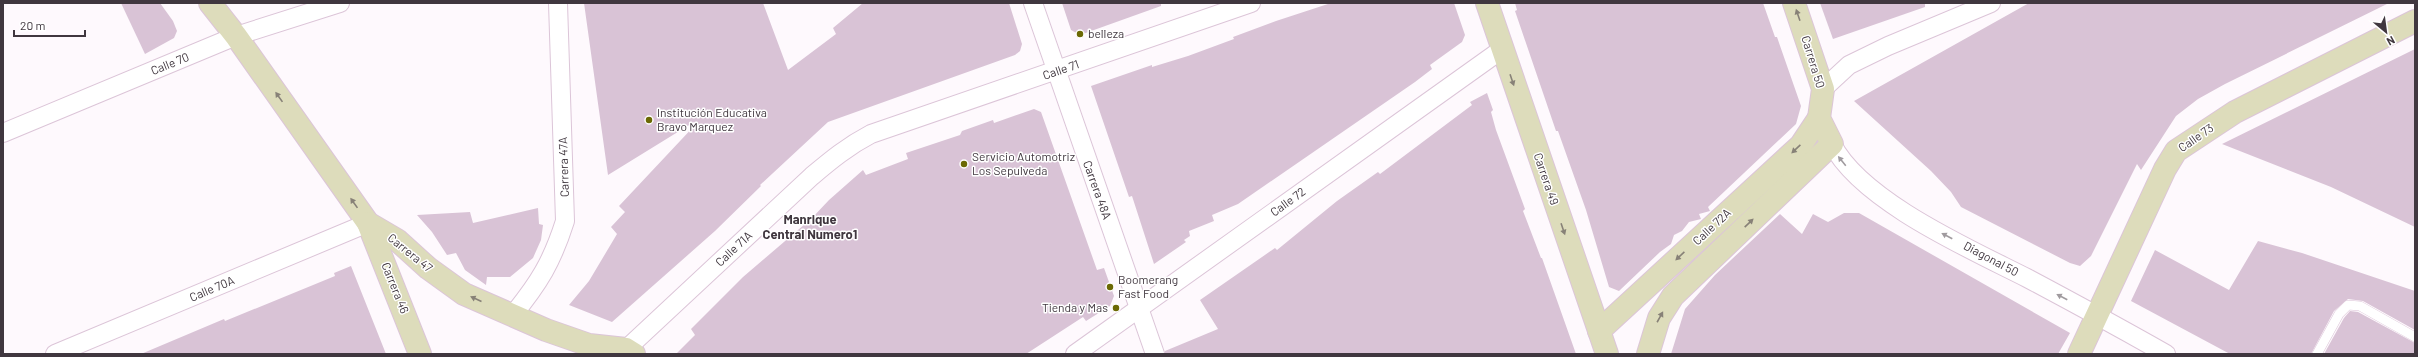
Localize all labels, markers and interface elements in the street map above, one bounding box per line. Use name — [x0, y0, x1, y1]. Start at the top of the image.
one-way arrow — [1795, 8, 1801, 20]
scale bar — [14, 12, 85, 38]
north arrow — [2366, 12, 2406, 52]
text: 20 m — [20, 18, 46, 32]
place label: belleza — [1088, 26, 1124, 40]
marker: belleza — [1075, 29, 1085, 39]
street label: Carrera 50 — [1799, 34, 1829, 90]
text: N — [2385, 34, 2397, 49]
street label: Calle 70 — [148, 49, 191, 77]
street label: Calle 71 — [1041, 56, 1081, 82]
one-way arrow — [1509, 74, 1515, 86]
one-way arrow — [275, 91, 283, 102]
place label: Institución Educativa Bravo Marquez — [657, 105, 767, 133]
marker: Institución Educativa Bravo Marquez — [644, 115, 654, 125]
street label: Calle 73 — [2175, 120, 2216, 154]
street label: Carrera 47A — [555, 137, 571, 198]
one-way arrow — [1792, 144, 1801, 153]
place label: Servicio Automotriz Los Sepulveda — [972, 149, 1075, 177]
street label: Carrera 49 — [1532, 151, 1562, 207]
one-way arrow — [1838, 155, 1846, 166]
street label: Carrera 48A — [1081, 158, 1115, 221]
marker: Servicio Automotriz Los Sepulveda — [959, 159, 969, 169]
street label: Calle 72 — [1267, 184, 1308, 219]
one-way arrow — [350, 197, 358, 208]
street label: Calle 72A — [1689, 205, 1733, 247]
district label: Manrique Central Numero1 — [763, 211, 857, 242]
one-way arrow — [1744, 218, 1754, 228]
one-way arrow — [1561, 224, 1567, 236]
street label: Calle 71A — [712, 228, 754, 269]
street label: Carrera 47 — [386, 230, 436, 275]
one-way arrow — [1941, 233, 1953, 239]
street label: Diagonal 50 — [1962, 238, 2021, 278]
one-way arrow — [1675, 251, 1685, 261]
street label: Carrera 46 — [379, 260, 413, 315]
street label: Calle 70A — [187, 272, 236, 304]
place label: Boomerang Fast Food — [1118, 272, 1178, 300]
marker: Boomerang Fast Food — [1105, 282, 1115, 292]
one-way arrow — [2056, 294, 2068, 300]
one-way arrow — [470, 296, 482, 302]
place label: Tienda y Mas — [1042, 300, 1108, 314]
marker: Tienda y Mas — [1111, 303, 1121, 313]
one-way arrow — [1657, 311, 1663, 323]

